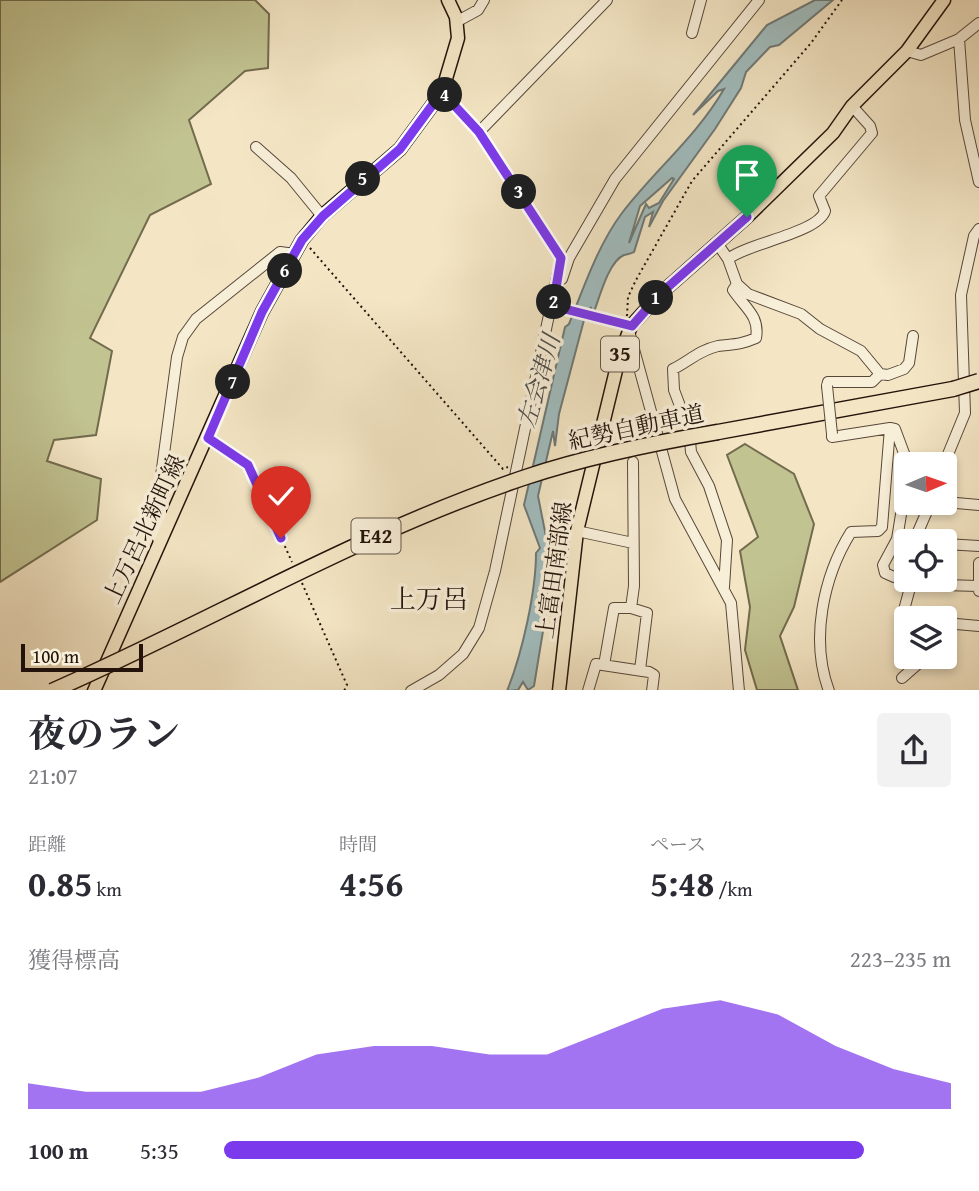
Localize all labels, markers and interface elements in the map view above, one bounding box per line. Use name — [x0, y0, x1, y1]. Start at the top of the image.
pin: 4 — [428, 78, 462, 112]
text: 4 — [440, 80, 449, 108]
pin — [717, 145, 777, 217]
icon: arrive — [728, 156, 766, 194]
pin: 5 — [346, 162, 380, 196]
text: 5 — [358, 164, 367, 192]
pin: 3 — [502, 174, 536, 210]
text: 3 — [514, 177, 523, 205]
pin: 6 — [268, 254, 302, 288]
text: 6 — [280, 256, 289, 284]
pin: 1 — [638, 280, 674, 316]
text: 1 — [651, 283, 660, 311]
pin: 2 — [536, 284, 572, 320]
text: 2 — [549, 287, 558, 315]
water label: 左会津川 — [508, 327, 569, 432]
road number: 35 — [601, 336, 639, 372]
pin: 7 — [216, 364, 250, 400]
text: 7 — [228, 367, 237, 395]
street label: 紀勢自動車道 — [565, 396, 707, 457]
street label: 上万呂北新町線 — [95, 449, 193, 609]
north arrow — [894, 452, 957, 514]
map controls — [894, 452, 957, 669]
pin — [251, 466, 311, 538]
icon: check — [262, 477, 300, 515]
street label: 上富田南部線 — [528, 499, 579, 641]
road number: E42 — [352, 518, 400, 554]
button: locate — [894, 529, 957, 592]
district label: 上万呂 — [390, 579, 468, 618]
button: layers — [894, 606, 957, 669]
scale bar — [21, 642, 144, 673]
text: 100 m — [32, 642, 79, 670]
text: 夜のラン — [28, 705, 180, 761]
button: share — [877, 713, 951, 787]
text: 21:07 — [28, 759, 78, 792]
text: 距離 — [28, 830, 66, 858]
text: 時間 — [339, 830, 377, 858]
text: ペース — [650, 830, 706, 858]
text: 0.85 — [28, 858, 92, 909]
text: 4:56 — [339, 858, 403, 909]
text: 5:48 — [650, 858, 714, 909]
text: km — [92, 875, 122, 903]
text: /km — [714, 875, 753, 903]
text: 223–235 m — [850, 942, 951, 975]
text: 獲得標高 — [28, 943, 120, 976]
text: 100 m — [28, 1134, 89, 1167]
text: 5:35 — [140, 1134, 179, 1167]

